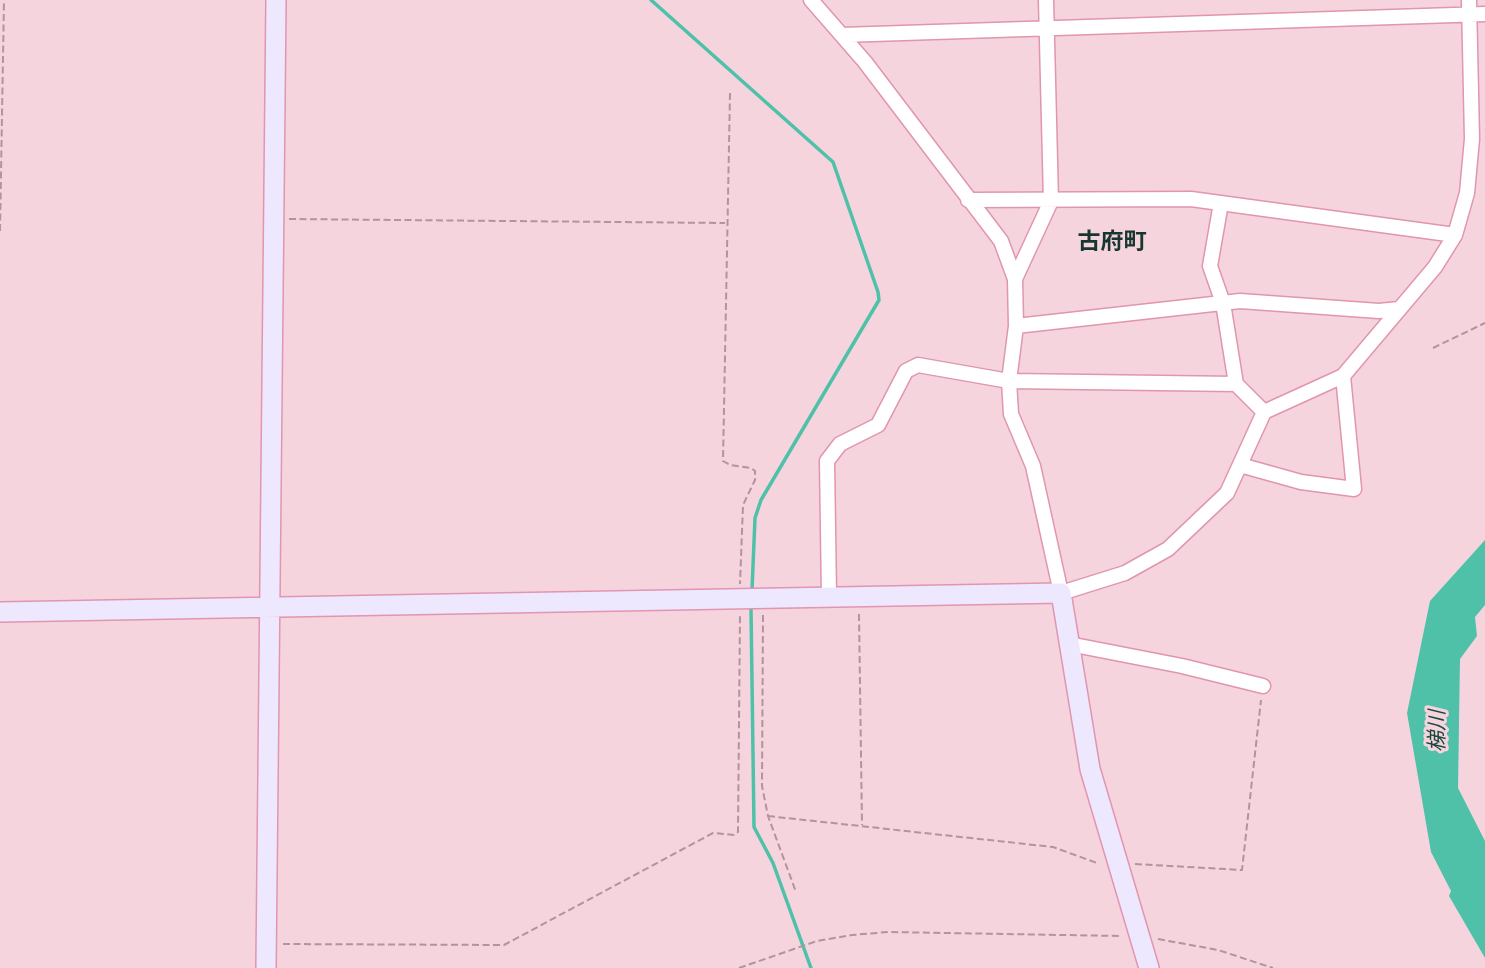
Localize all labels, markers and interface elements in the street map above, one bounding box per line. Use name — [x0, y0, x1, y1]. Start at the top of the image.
district label: 古府町 — [1078, 228, 1146, 256]
water label: 梯川 — [1425, 710, 1451, 752]

